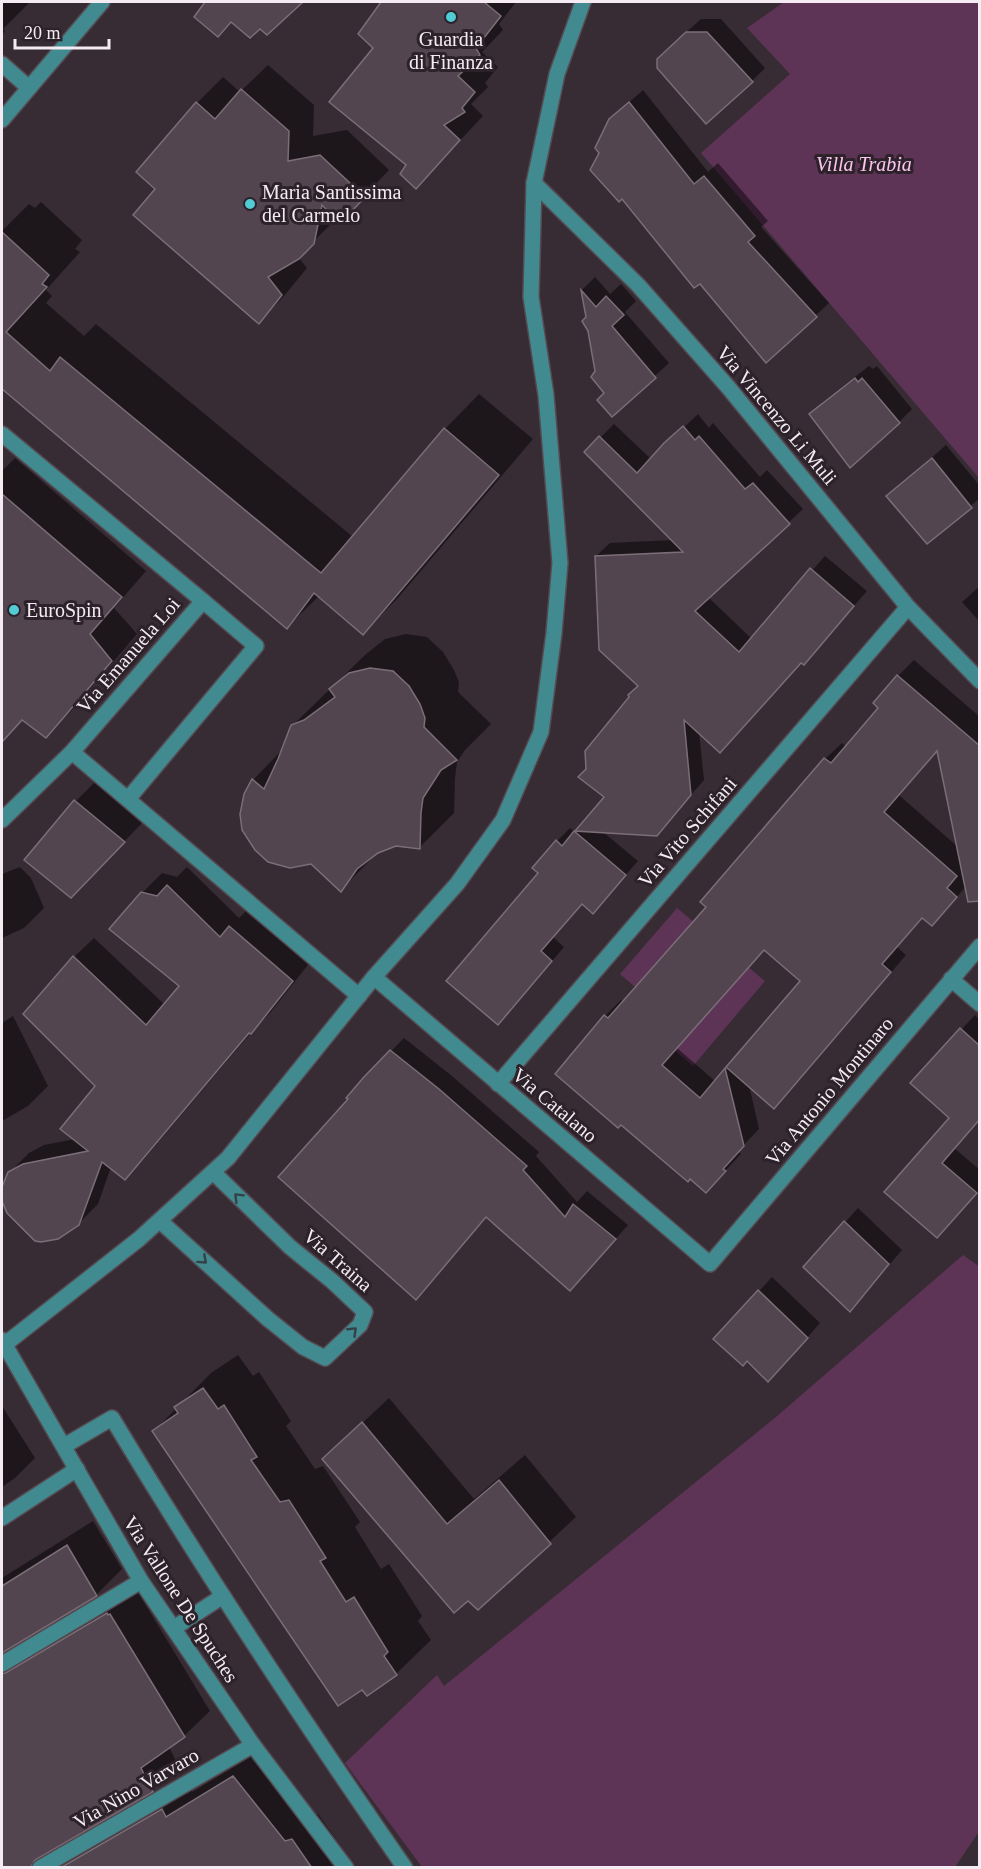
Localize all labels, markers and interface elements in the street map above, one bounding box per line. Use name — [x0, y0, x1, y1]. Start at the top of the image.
marker: Guardia di Finanza — [444, 10, 458, 24]
scale bar — [15, 12, 110, 50]
text: 20 m — [24, 23, 61, 43]
place label: Guardia di Finanza — [409, 28, 493, 73]
park label: Villa Trabia — [816, 153, 912, 175]
place label: Maria Santissima del Carmelo — [262, 181, 402, 226]
marker: Maria Santissima del Carmelo — [243, 197, 257, 211]
street label: Via Vincenzo Li Muli — [713, 341, 842, 489]
street label: Via Emanuela Loi — [72, 593, 184, 717]
place label: EuroSpin — [26, 599, 102, 622]
marker: EuroSpin — [7, 603, 21, 617]
street label: Via Vito Schifani — [633, 772, 741, 891]
street label: Via Antonio Montinaro — [761, 1012, 897, 1170]
street label: Via Catalano — [508, 1063, 602, 1147]
one-way arrow — [235, 1193, 246, 1204]
street label: Via Traina — [299, 1224, 377, 1296]
one-way arrow — [196, 1253, 207, 1264]
one-way arrow — [345, 1328, 356, 1339]
street label: Via Vallone De Spuches — [118, 1512, 243, 1687]
street label: Via Nino Varvaro — [70, 1743, 202, 1833]

